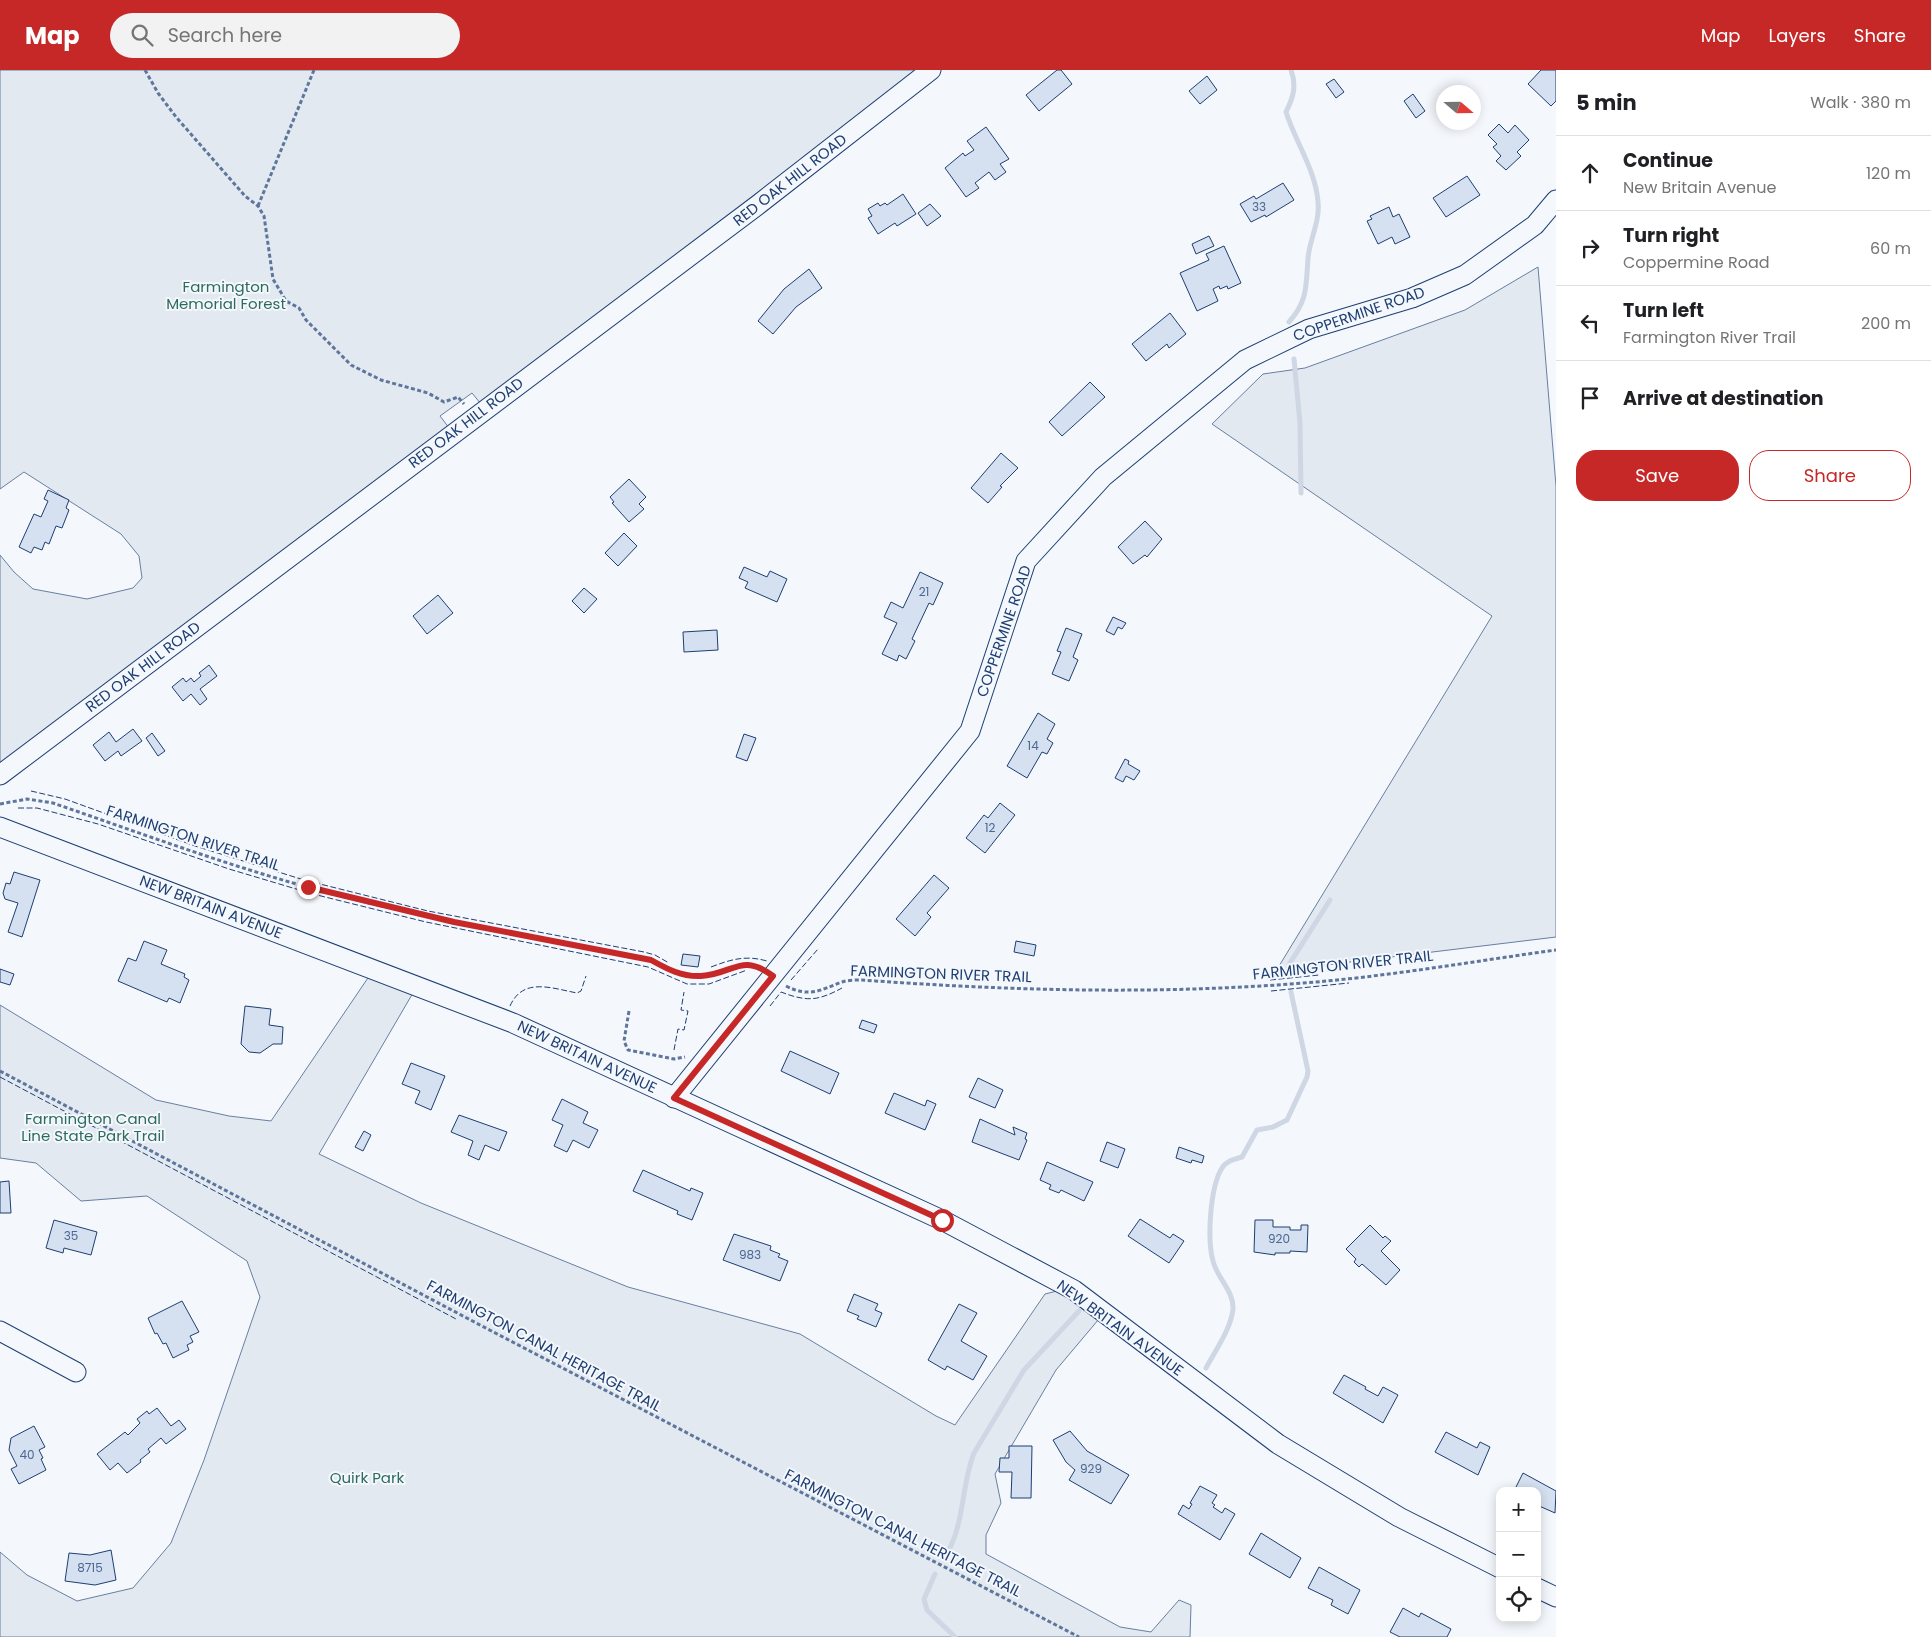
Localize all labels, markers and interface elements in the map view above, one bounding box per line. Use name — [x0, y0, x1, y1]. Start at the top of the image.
search box — [110, 13, 460, 58]
text: Map — [25, 19, 80, 52]
icon: search — [128, 21, 156, 49]
text: Search here — [168, 22, 282, 49]
text: Map — [1701, 23, 1741, 48]
text: Layers — [1769, 23, 1826, 48]
text: Share — [1854, 23, 1906, 48]
north arrow — [1436, 85, 1481, 130]
text: 5 min — [1576, 88, 1637, 117]
text: Walk · 380 m — [1810, 91, 1911, 114]
street label: RED OAK HILL ROAD — [728, 129, 851, 231]
text: Continue — [1623, 147, 1713, 174]
icon: ahead — [1576, 159, 1604, 187]
text: 120 m — [1866, 162, 1911, 185]
text: New Britain Avenue — [1623, 176, 1776, 199]
house number: 33 — [1252, 198, 1266, 215]
text: Turn right — [1623, 222, 1719, 249]
icon: right — [1576, 234, 1604, 262]
text: 60 m — [1870, 237, 1911, 260]
text: Coppermine Road — [1623, 251, 1770, 274]
park label: Farmington Memorial Forest — [166, 276, 286, 314]
street label: COPPERMINE ROAD — [1290, 281, 1428, 346]
text: Turn left — [1623, 297, 1704, 324]
icon: left — [1576, 309, 1604, 337]
text: 200 m — [1861, 312, 1911, 335]
text: Farmington River Trail — [1623, 326, 1796, 349]
street label: RED OAK HILL ROAD — [404, 372, 528, 473]
icon: arrive — [1576, 384, 1604, 412]
text: Arrive at destination — [1623, 385, 1824, 412]
button: Save — [1576, 450, 1739, 501]
button: Share — [1749, 450, 1911, 501]
street label: COPPERMINE ROAD — [971, 562, 1036, 700]
house number: 21 — [919, 583, 929, 600]
street label: RED OAK HILL ROAD — [81, 616, 205, 717]
house number: 14 — [1027, 737, 1039, 754]
street label: FARMINGTON RIVER TRAIL — [104, 800, 283, 876]
house number: 12 — [985, 819, 995, 836]
street label: NEW BRITAIN AVENUE — [137, 870, 286, 944]
route end — [297, 876, 320, 899]
street label: FARMINGTON RIVER TRAIL — [1252, 945, 1435, 984]
street label: FARMINGTON RIVER TRAIL — [850, 960, 1033, 987]
street label: NEW BRITAIN AVENUE — [514, 1015, 660, 1098]
park label: Farmington Canal Line State Park Trail — [21, 1108, 165, 1146]
route start — [931, 1209, 954, 1232]
house number: 35 — [64, 1227, 78, 1244]
house number: 920 — [1268, 1230, 1290, 1247]
house number: 983 — [739, 1246, 761, 1263]
street label: FARMINGTON CANAL HERITAGE TRAIL — [423, 1275, 666, 1417]
street label: NEW BRITAIN AVENUE — [1053, 1275, 1188, 1381]
house number: 40 — [19, 1446, 35, 1463]
house number: 929 — [1080, 1460, 1102, 1477]
street label: FARMINGTON CANAL HERITAGE TRAIL — [781, 1464, 1026, 1602]
park label: Quirk Park — [330, 1467, 405, 1488]
map controls — [1496, 1487, 1541, 1622]
button: + — [1496, 1487, 1541, 1532]
button: − — [1496, 1532, 1541, 1577]
house number: 8715 — [77, 1559, 103, 1576]
button: locate — [1496, 1577, 1541, 1622]

